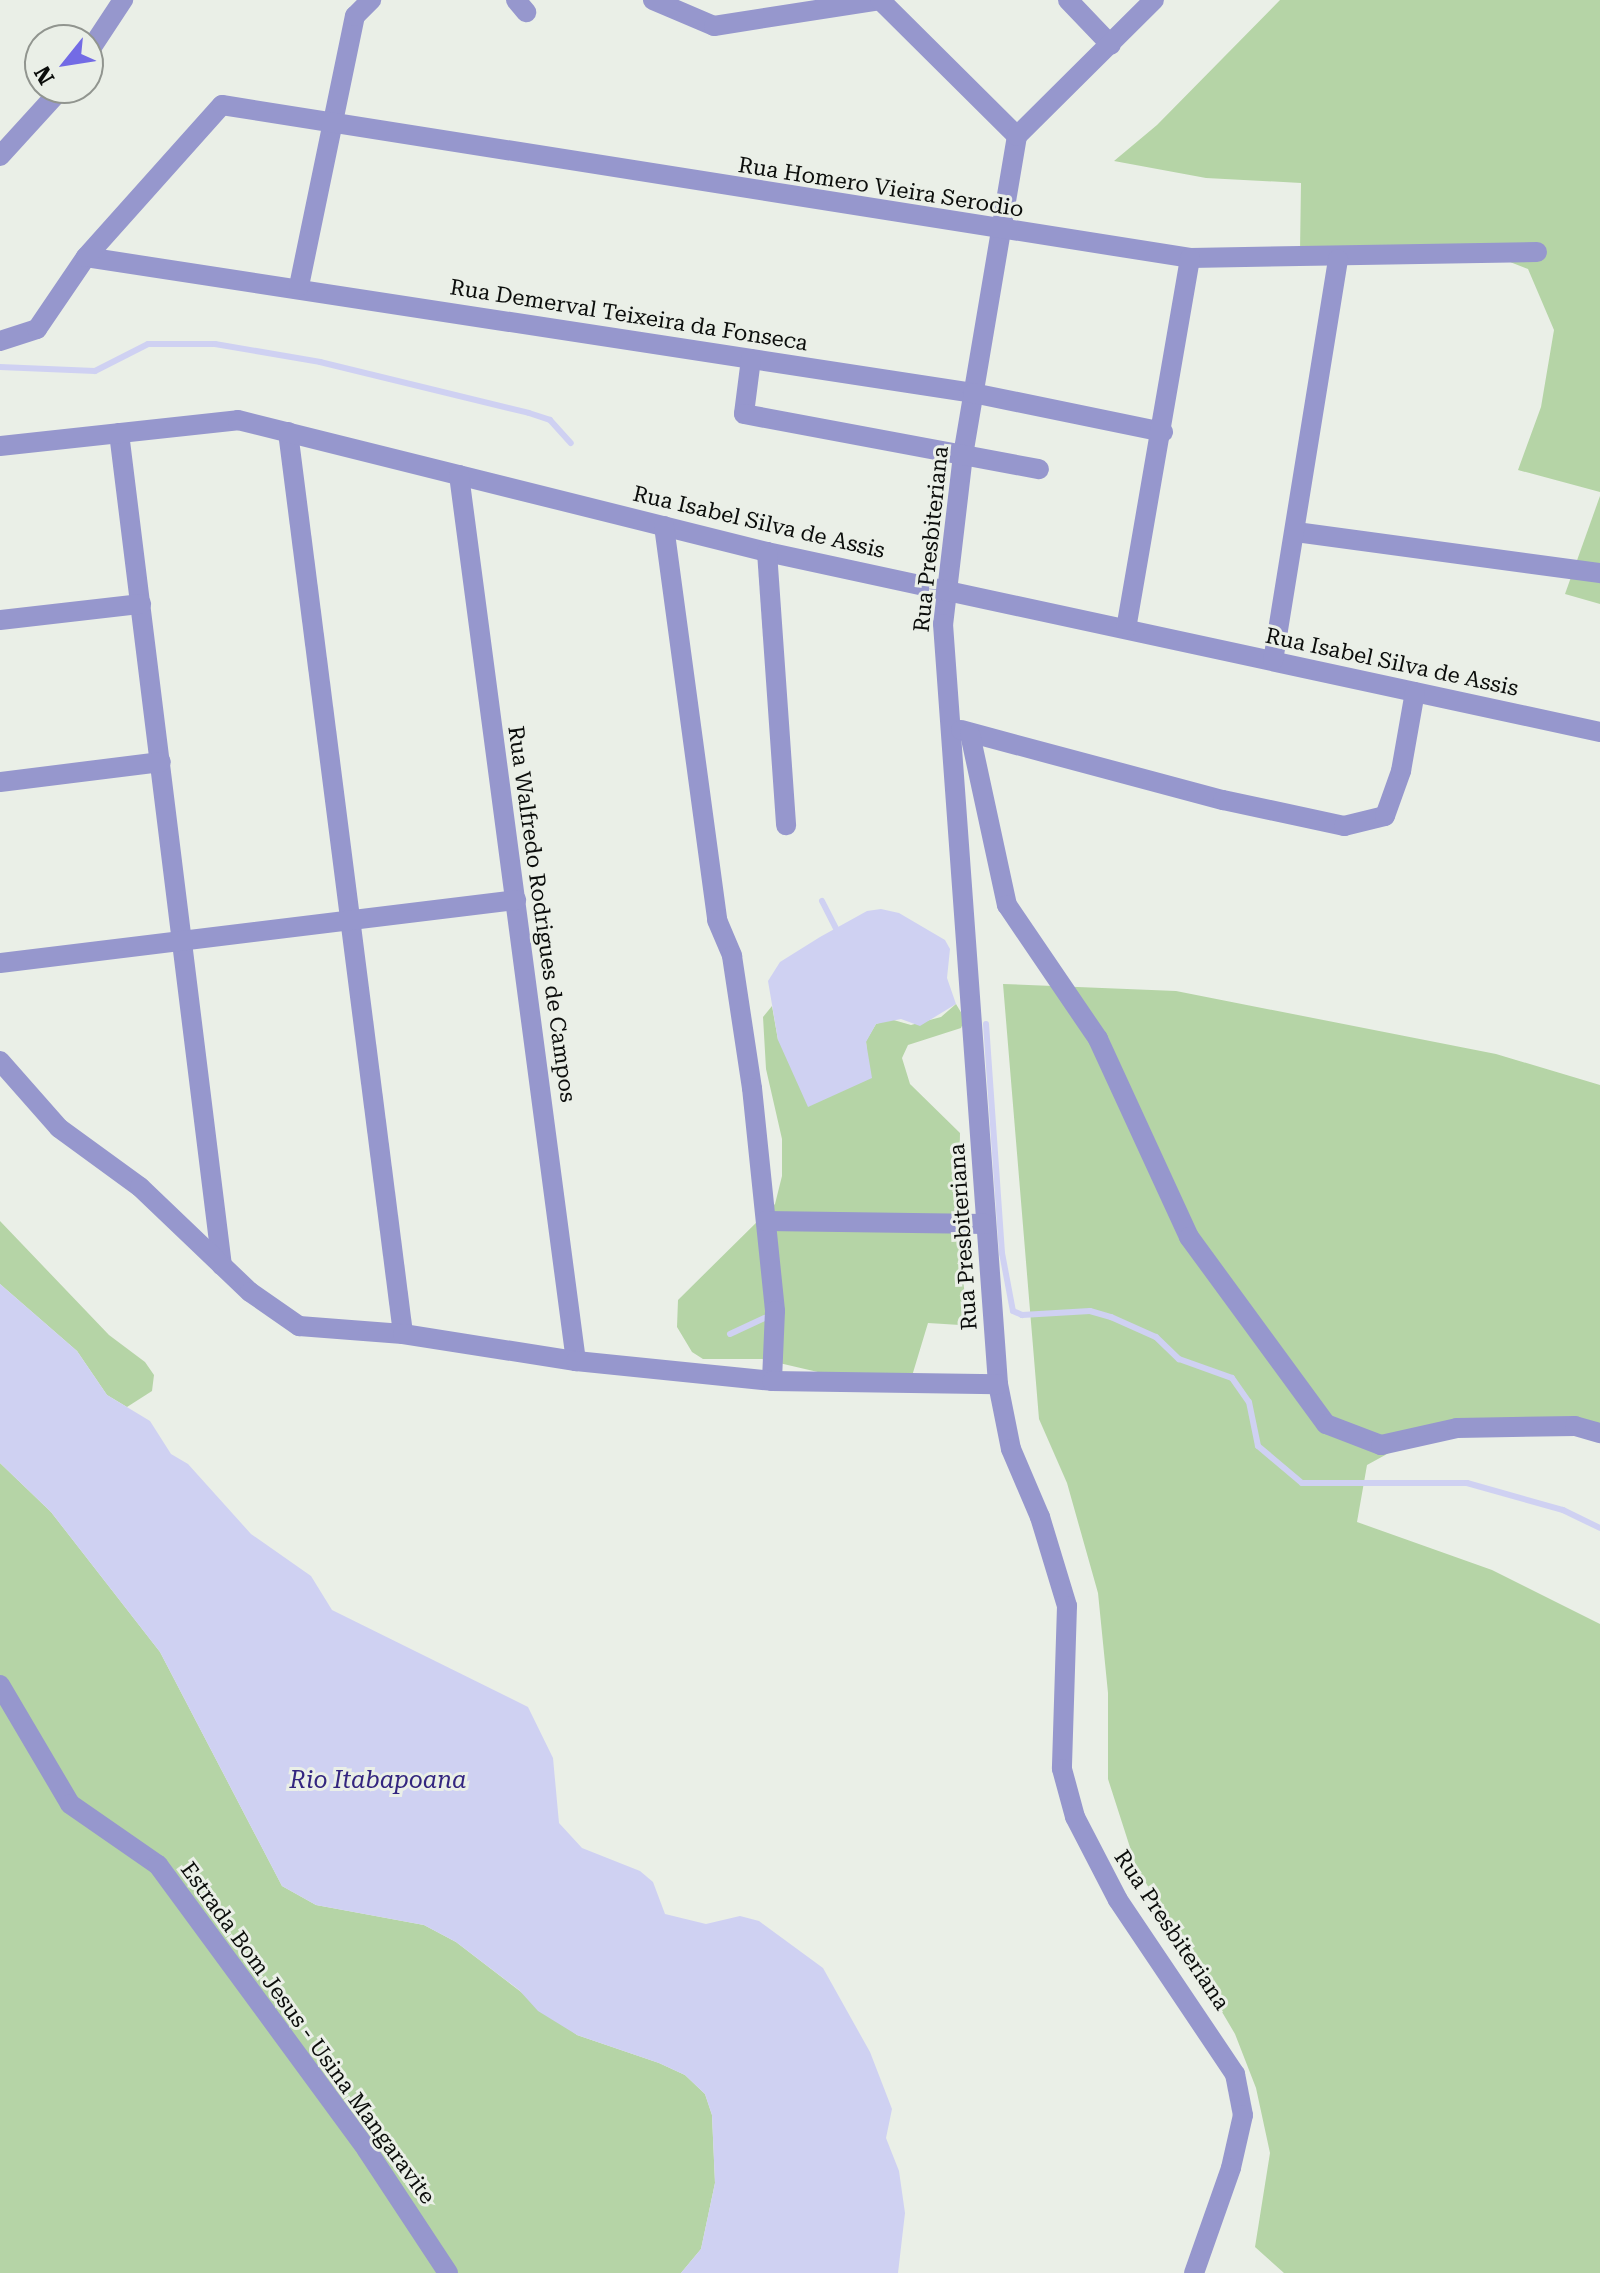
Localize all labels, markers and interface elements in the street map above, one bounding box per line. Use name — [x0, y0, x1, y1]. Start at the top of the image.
north arrow — [24, 24, 104, 104]
text: N — [29, 62, 60, 89]
street label: Rua Homero Vieira Serodio — [736, 151, 1026, 223]
street label: Rua Demerval Teixeira da Fonseca — [448, 274, 810, 356]
street label: Rua Presbiteriana — [908, 445, 954, 633]
street label: Rua Isabel Silva de Assis — [630, 480, 888, 564]
street label: Rua Isabel Silva de Assis — [1263, 622, 1521, 702]
street label: Rua Walfredo Rodrigues de Campos — [503, 724, 581, 1104]
street label: Rua Presbiteriana — [943, 1143, 983, 1331]
water label: Rio Itabapoana — [289, 1767, 467, 1795]
street label: Rua Presbiteriana — [1109, 1845, 1235, 2015]
street label: Estrada Bom Jesus - Usina Mangaravite — [175, 1857, 441, 2209]

